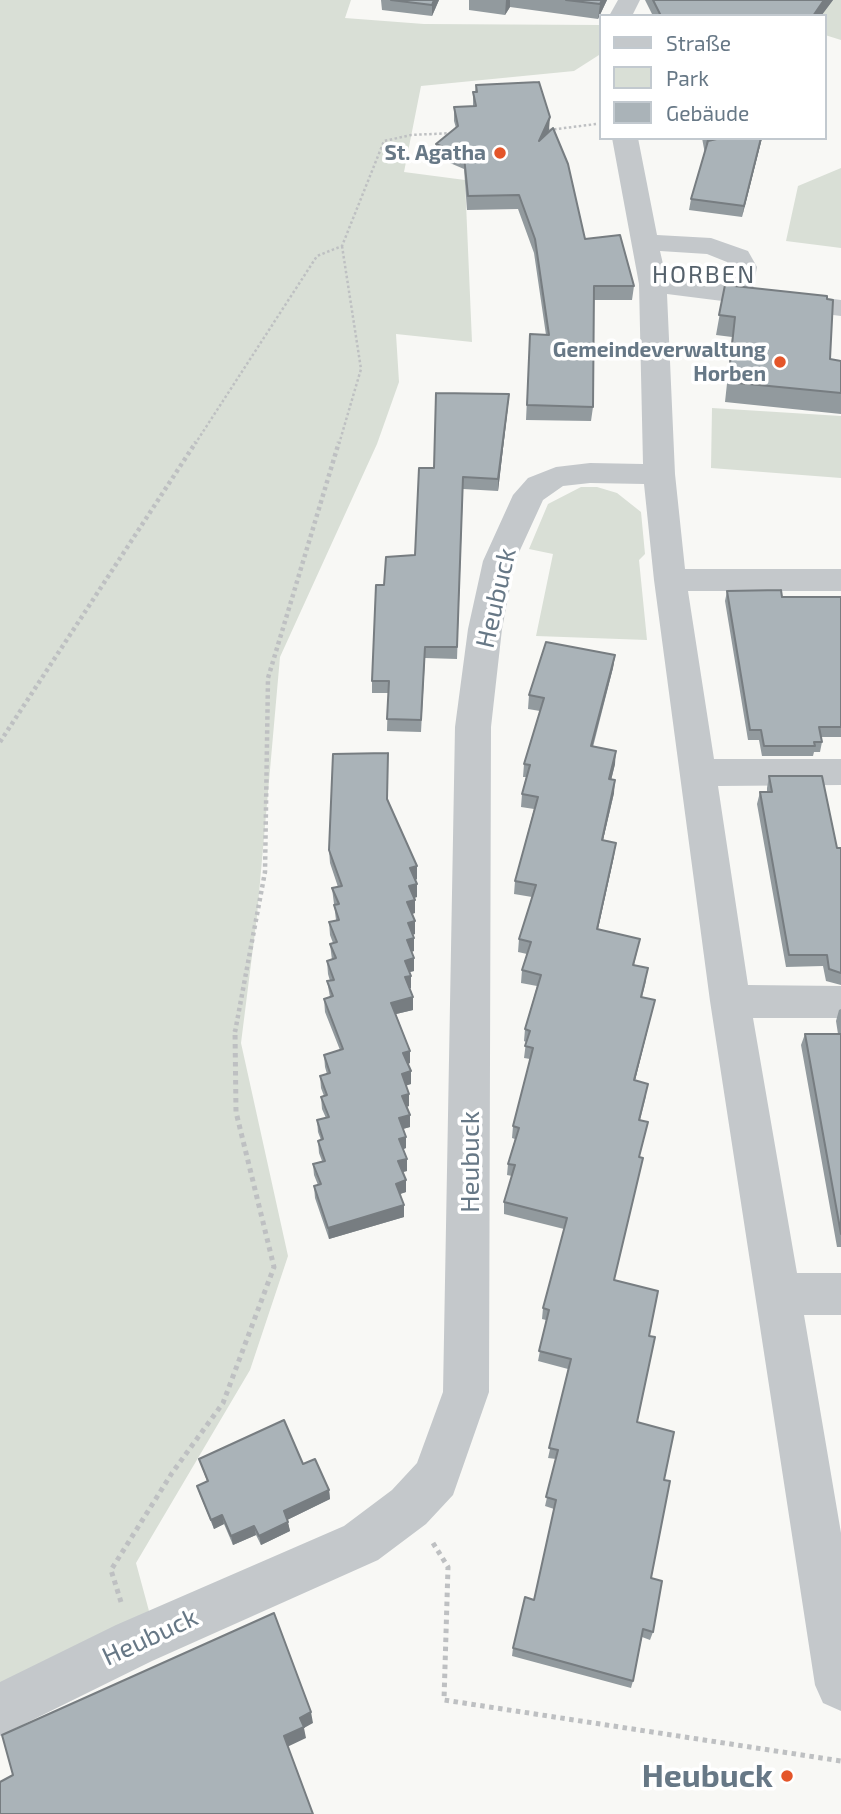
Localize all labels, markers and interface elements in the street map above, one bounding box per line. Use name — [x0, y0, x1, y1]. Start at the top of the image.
legend — [600, 14, 827, 140]
text: Straße — [666, 30, 731, 55]
text: Park — [666, 65, 709, 90]
text: Gebäude — [666, 100, 749, 125]
place label: St. Agatha — [384, 140, 486, 166]
marker: St. Agatha — [492, 145, 508, 161]
district label: HORBEN — [653, 261, 755, 289]
place label: Gemeindeverwaltung Horben — [553, 337, 766, 387]
marker: Gemeindeverwaltung Horben — [772, 354, 788, 370]
street label: Heubuck — [469, 545, 523, 651]
street label: Heubuck — [454, 1111, 486, 1213]
street label: Heubuck — [97, 1601, 203, 1673]
place label: Heubuck — [642, 1757, 773, 1795]
marker: Heubuck — [779, 1768, 795, 1784]

